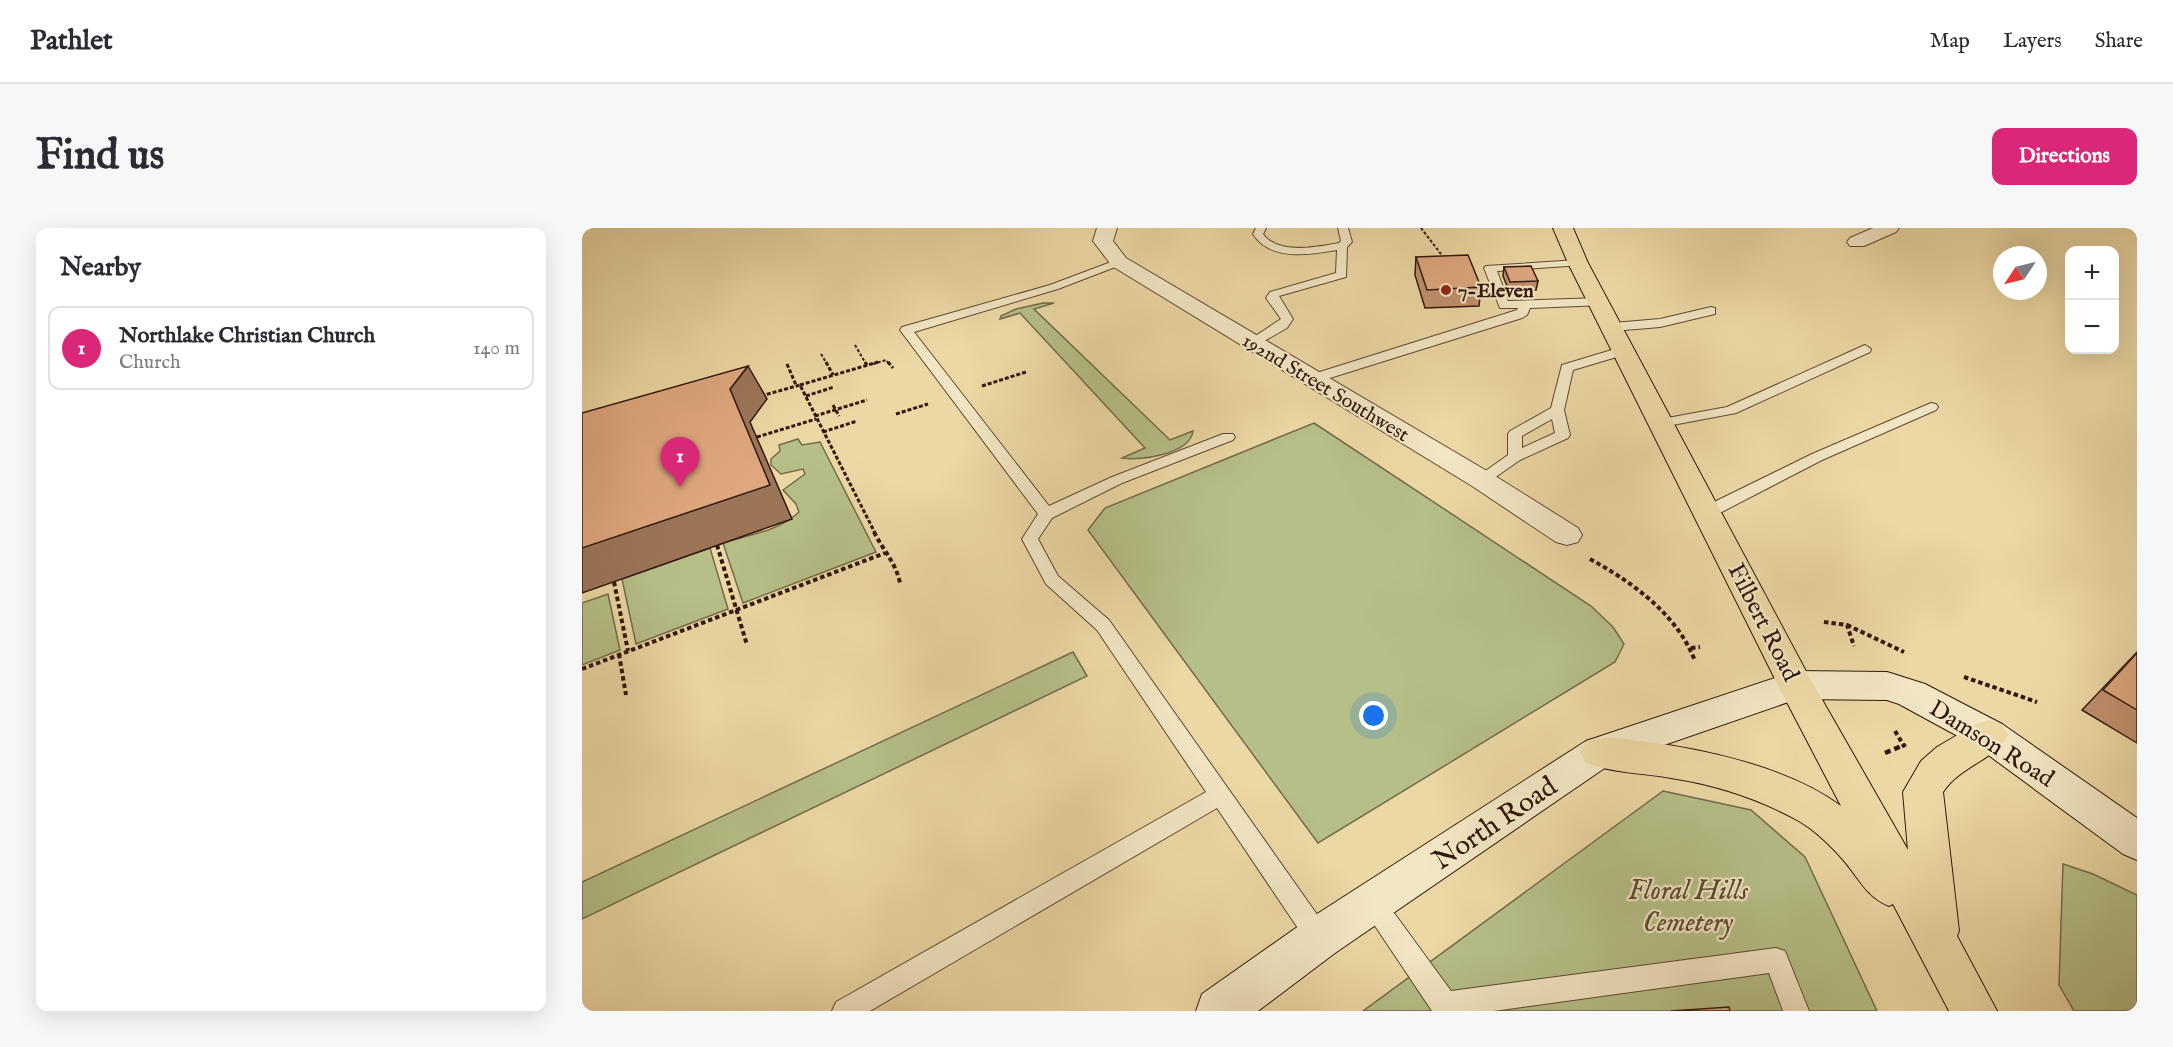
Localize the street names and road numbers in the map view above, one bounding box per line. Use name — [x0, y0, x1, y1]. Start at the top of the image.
street label: 192nd Street Southwest — [1237, 329, 1413, 448]
street label: Filbert Road — [1720, 558, 1806, 687]
street label: Damson Road — [1923, 694, 2060, 795]
street label: North Road — [1426, 770, 1564, 878]

